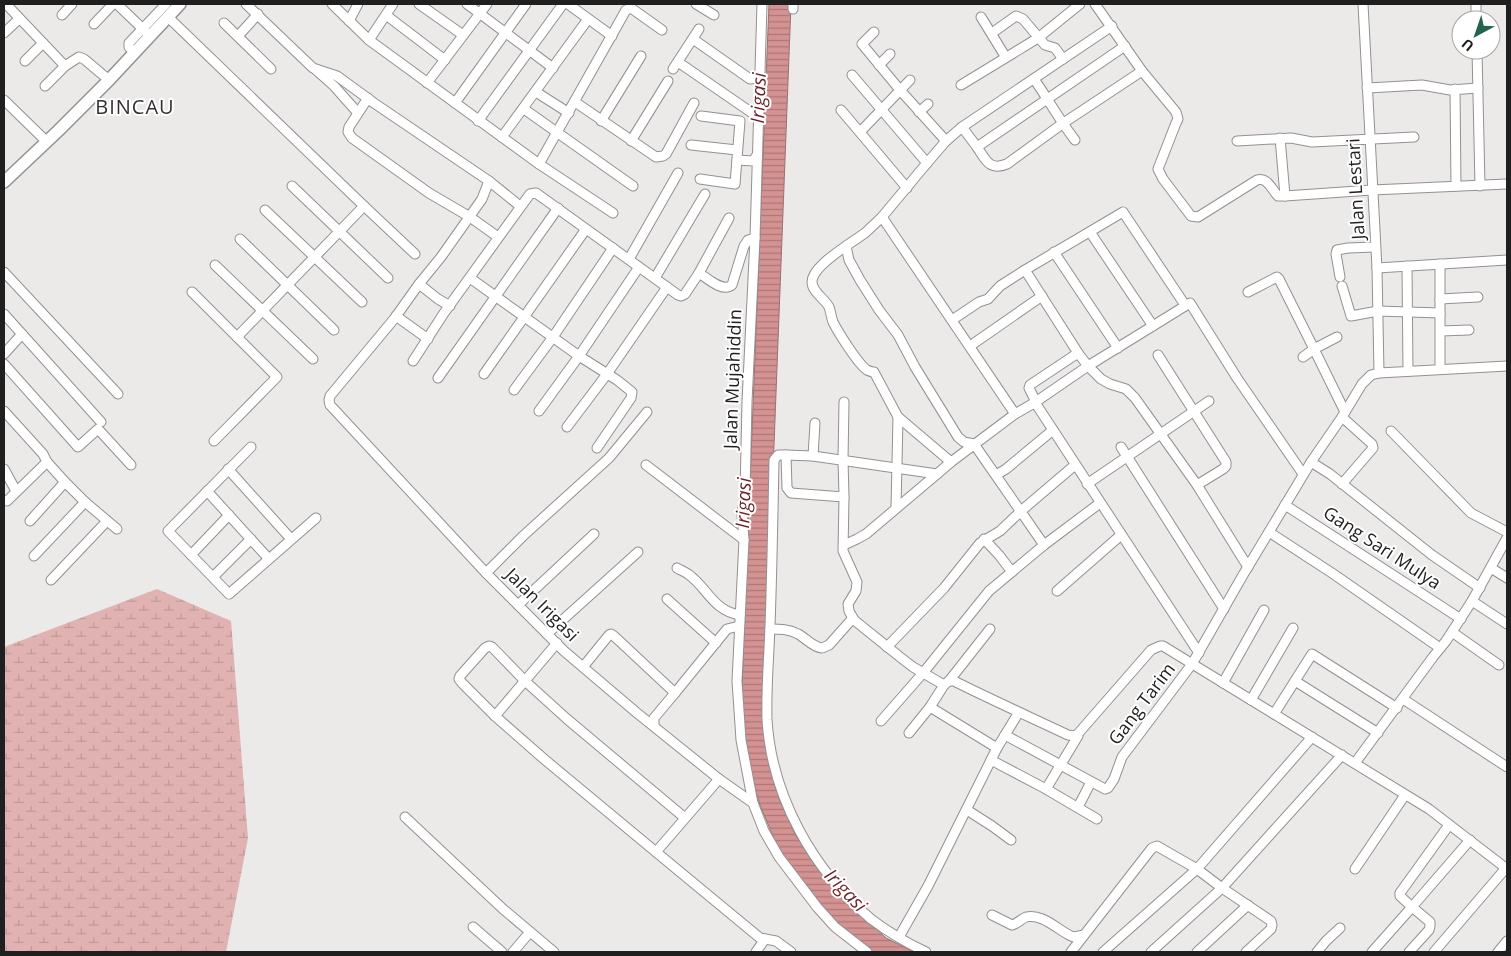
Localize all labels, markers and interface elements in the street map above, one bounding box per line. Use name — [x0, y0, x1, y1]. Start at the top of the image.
north arrow — [1451, 10, 1501, 60]
text: U — [1457, 35, 1477, 56]
water label: Irigasi — [744, 71, 772, 124]
district label: BINCAU — [95, 93, 175, 120]
street label: Jalan Lestari — [1340, 138, 1370, 242]
street label: Jalan Mujahiddin — [717, 309, 746, 451]
water label: Irigasi — [729, 476, 757, 529]
street label: Gang Sari Mulya — [1319, 500, 1446, 594]
street label: Jalan Irigasi — [499, 561, 585, 646]
street label: Gang Tarim — [1102, 657, 1180, 749]
water label: Irigasi — [819, 863, 874, 918]

